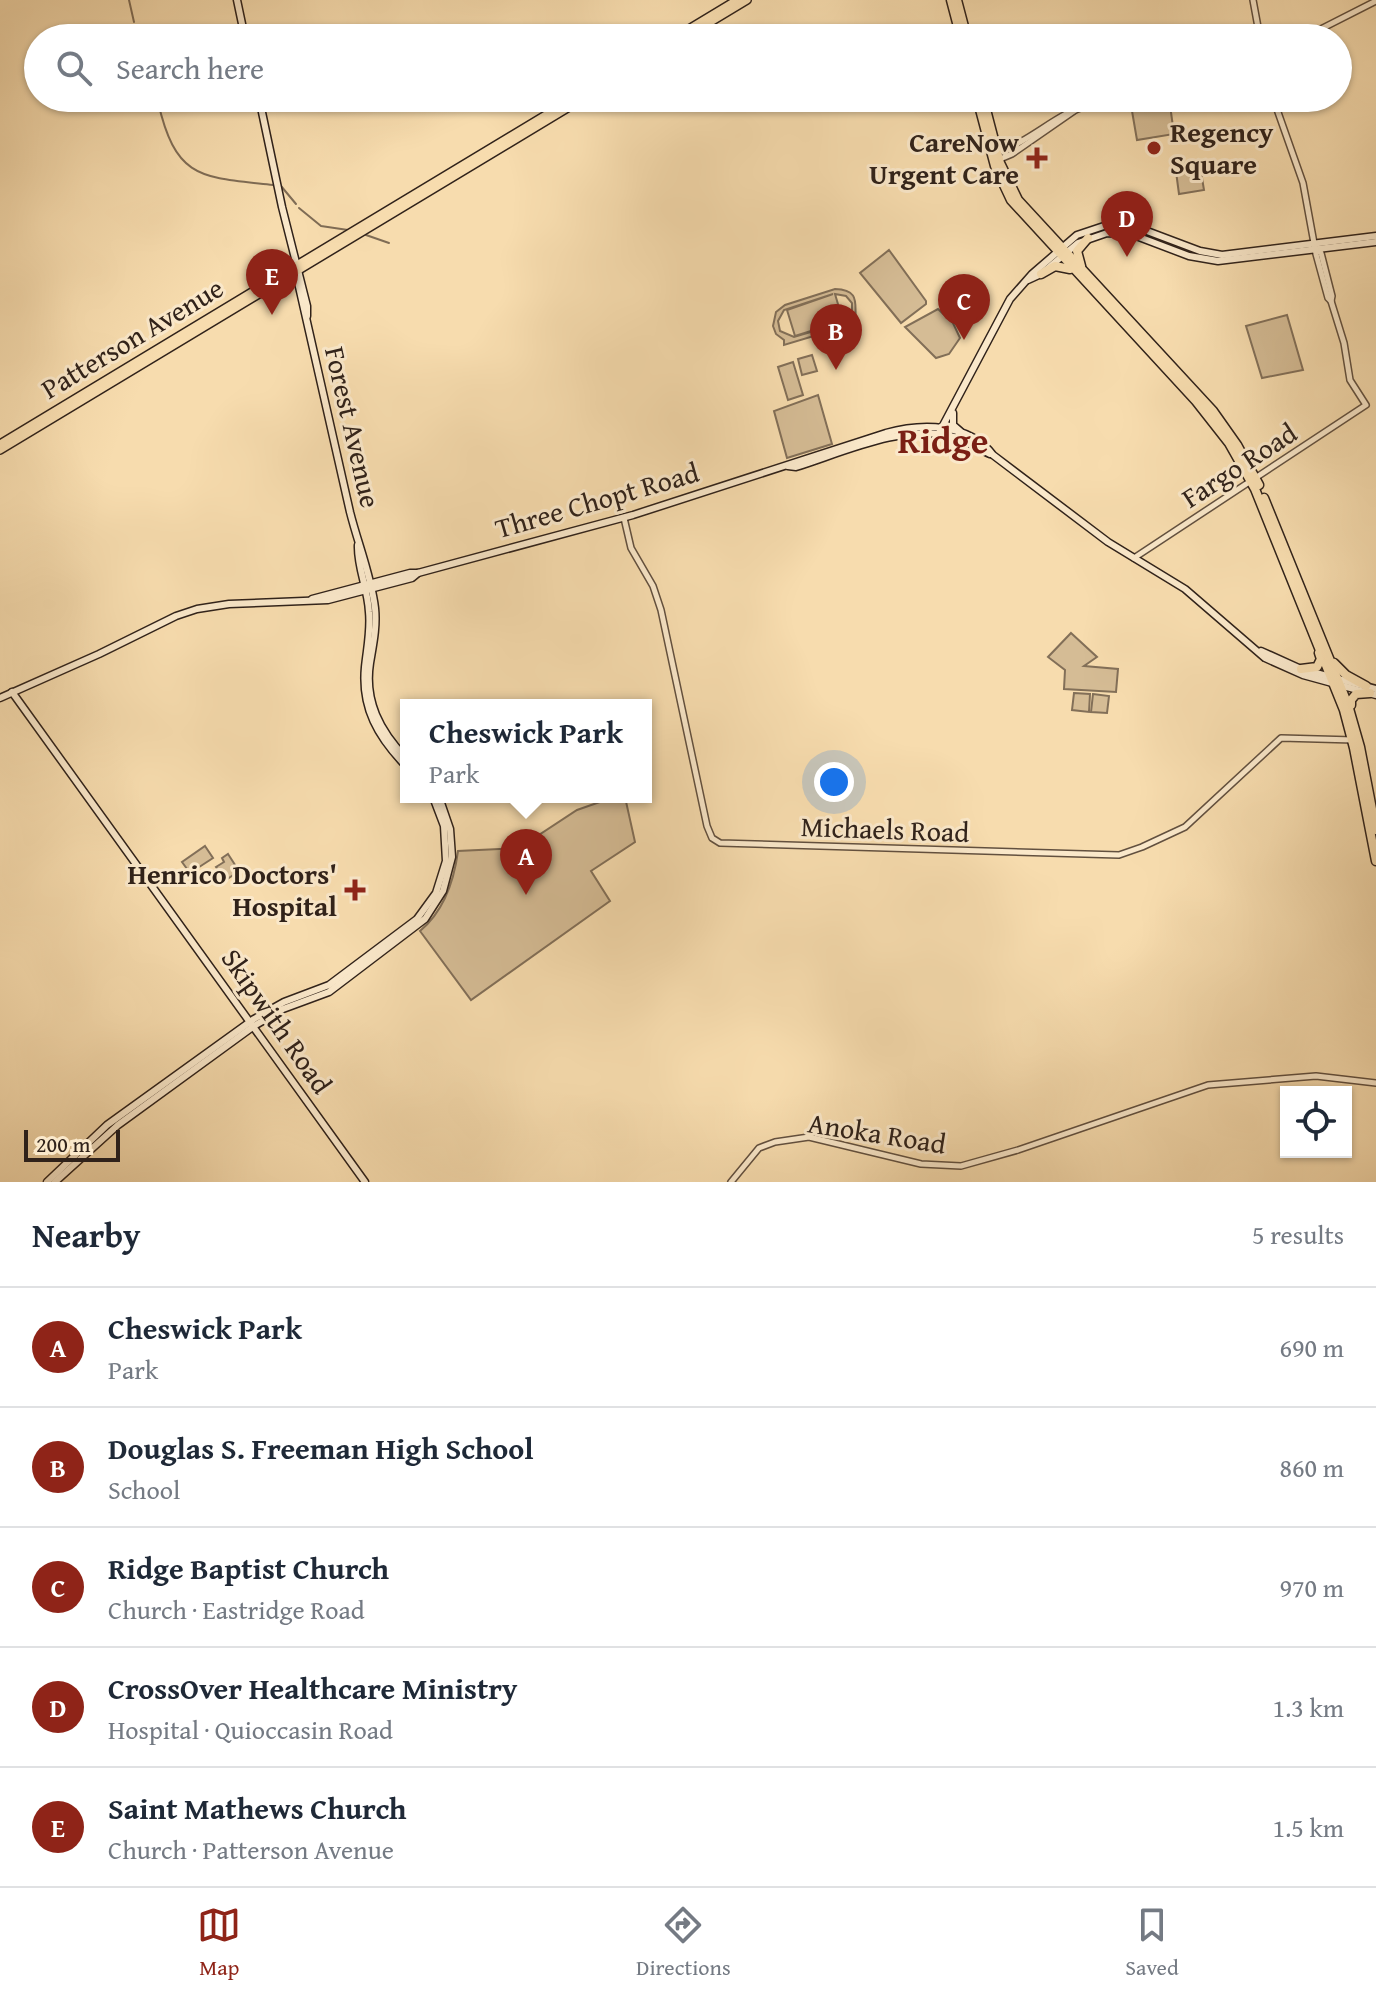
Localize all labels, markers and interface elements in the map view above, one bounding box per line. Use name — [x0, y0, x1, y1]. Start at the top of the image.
search box — [24, 24, 1352, 112]
icon: search — [52, 46, 96, 90]
text: Search here — [116, 46, 264, 90]
place label: Regency Square — [1170, 111, 1274, 184]
place label: CareNow Urgent Care — [869, 121, 1020, 194]
marker: Regency Square — [1145, 139, 1163, 157]
marker: CareNow Urgent Care — [1026, 147, 1048, 169]
pin: D — [1101, 191, 1153, 257]
pin: E — [246, 249, 298, 315]
street label: Patterson Avenue — [33, 267, 231, 408]
pin: C — [938, 274, 990, 340]
pin: B — [810, 304, 862, 370]
street label: Forest Avenue — [315, 342, 392, 512]
street label: Fargo Road — [1173, 412, 1305, 517]
district label: Ridge — [898, 413, 988, 466]
street label: Three Chopt Road — [490, 451, 703, 548]
popup — [400, 699, 652, 803]
text: Cheswick Park — [429, 710, 623, 754]
text: Park — [429, 754, 479, 793]
your location — [814, 762, 854, 802]
street label: Michaels Road — [800, 805, 970, 852]
pin: A — [500, 829, 552, 895]
place label: Henrico Doctors' Hospital — [127, 853, 337, 926]
marker: Henrico Doctors' Hospital — [344, 879, 366, 901]
street label: Skipwith Road — [212, 940, 343, 1102]
map controls — [1280, 1086, 1352, 1158]
button: locate — [1280, 1086, 1352, 1158]
street label: Anoka Road — [805, 1101, 949, 1164]
scale bar — [24, 1126, 120, 1162]
text: 200 m — [36, 1128, 91, 1160]
text: Nearby — [32, 1210, 141, 1259]
text: 5 results — [1252, 1215, 1344, 1254]
text: Cheswick Park — [108, 1306, 302, 1350]
text: A — [50, 1328, 66, 1367]
text: 690 m — [1279, 1328, 1344, 1367]
text: Park — [108, 1350, 158, 1389]
text: Douglas S. Freeman High School — [108, 1426, 534, 1470]
text: B — [50, 1448, 66, 1487]
text: 860 m — [1279, 1448, 1344, 1487]
text: School — [108, 1470, 180, 1509]
text: Ridge Baptist Church — [108, 1546, 389, 1590]
text: C — [51, 1568, 65, 1607]
text: 970 m — [1279, 1568, 1344, 1607]
text: Church · Eastridge Road — [108, 1590, 365, 1629]
text: CrossOver Healthcare Ministry — [108, 1666, 517, 1710]
text: D — [50, 1688, 66, 1727]
text: 1.3 km — [1272, 1688, 1344, 1727]
text: Hospital · Quioccasin Road — [108, 1710, 393, 1749]
text: Saint Mathews Church — [108, 1786, 407, 1830]
text: E — [51, 1808, 65, 1847]
text: 1.5 km — [1272, 1808, 1344, 1847]
text: Church · Patterson Avenue — [108, 1830, 394, 1869]
tab: Map — [197, 1903, 241, 1983]
tab: Directions — [636, 1903, 731, 1983]
tab: Saved — [1125, 1903, 1179, 1983]

